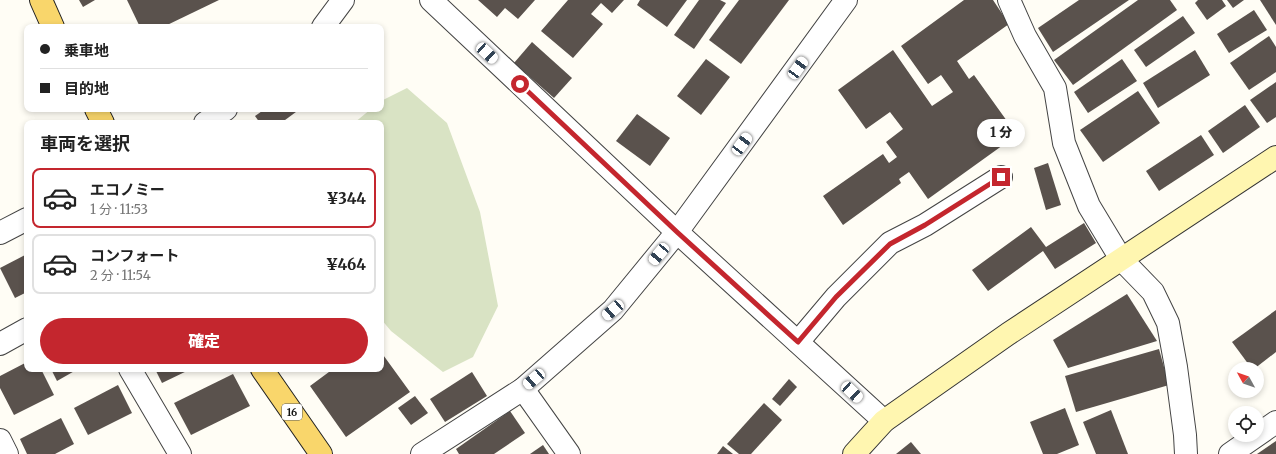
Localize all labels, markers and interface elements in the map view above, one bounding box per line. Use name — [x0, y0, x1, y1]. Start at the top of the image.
car — [474, 40, 500, 66]
text: 乗車地 — [64, 41, 109, 60]
car — [786, 55, 810, 81]
route start — [511, 75, 529, 93]
text: 目的地 — [64, 79, 109, 98]
callout: 1 分 — [977, 119, 1025, 147]
text: 1 分 — [990, 124, 1012, 141]
car — [730, 131, 754, 157]
text: 車両を選択 — [40, 132, 130, 155]
route end — [992, 168, 1010, 186]
icon: car — [42, 180, 78, 216]
text: エコノミー — [90, 180, 165, 199]
text: ¥344 — [327, 189, 366, 208]
text: 1 分 · 11:53 — [90, 201, 148, 218]
car — [647, 241, 671, 267]
icon: car — [42, 246, 78, 282]
text: コンフォート — [90, 246, 180, 265]
text: ¥464 — [326, 255, 366, 274]
text: 2 分 · 11:54 — [90, 267, 151, 284]
car — [600, 298, 626, 322]
button: 確定 — [40, 318, 368, 364]
north arrow — [1228, 362, 1264, 398]
map controls — [1228, 362, 1264, 442]
car — [521, 367, 547, 391]
car — [839, 379, 865, 405]
road number: 16 — [282, 404, 302, 420]
button: locate — [1228, 406, 1264, 442]

